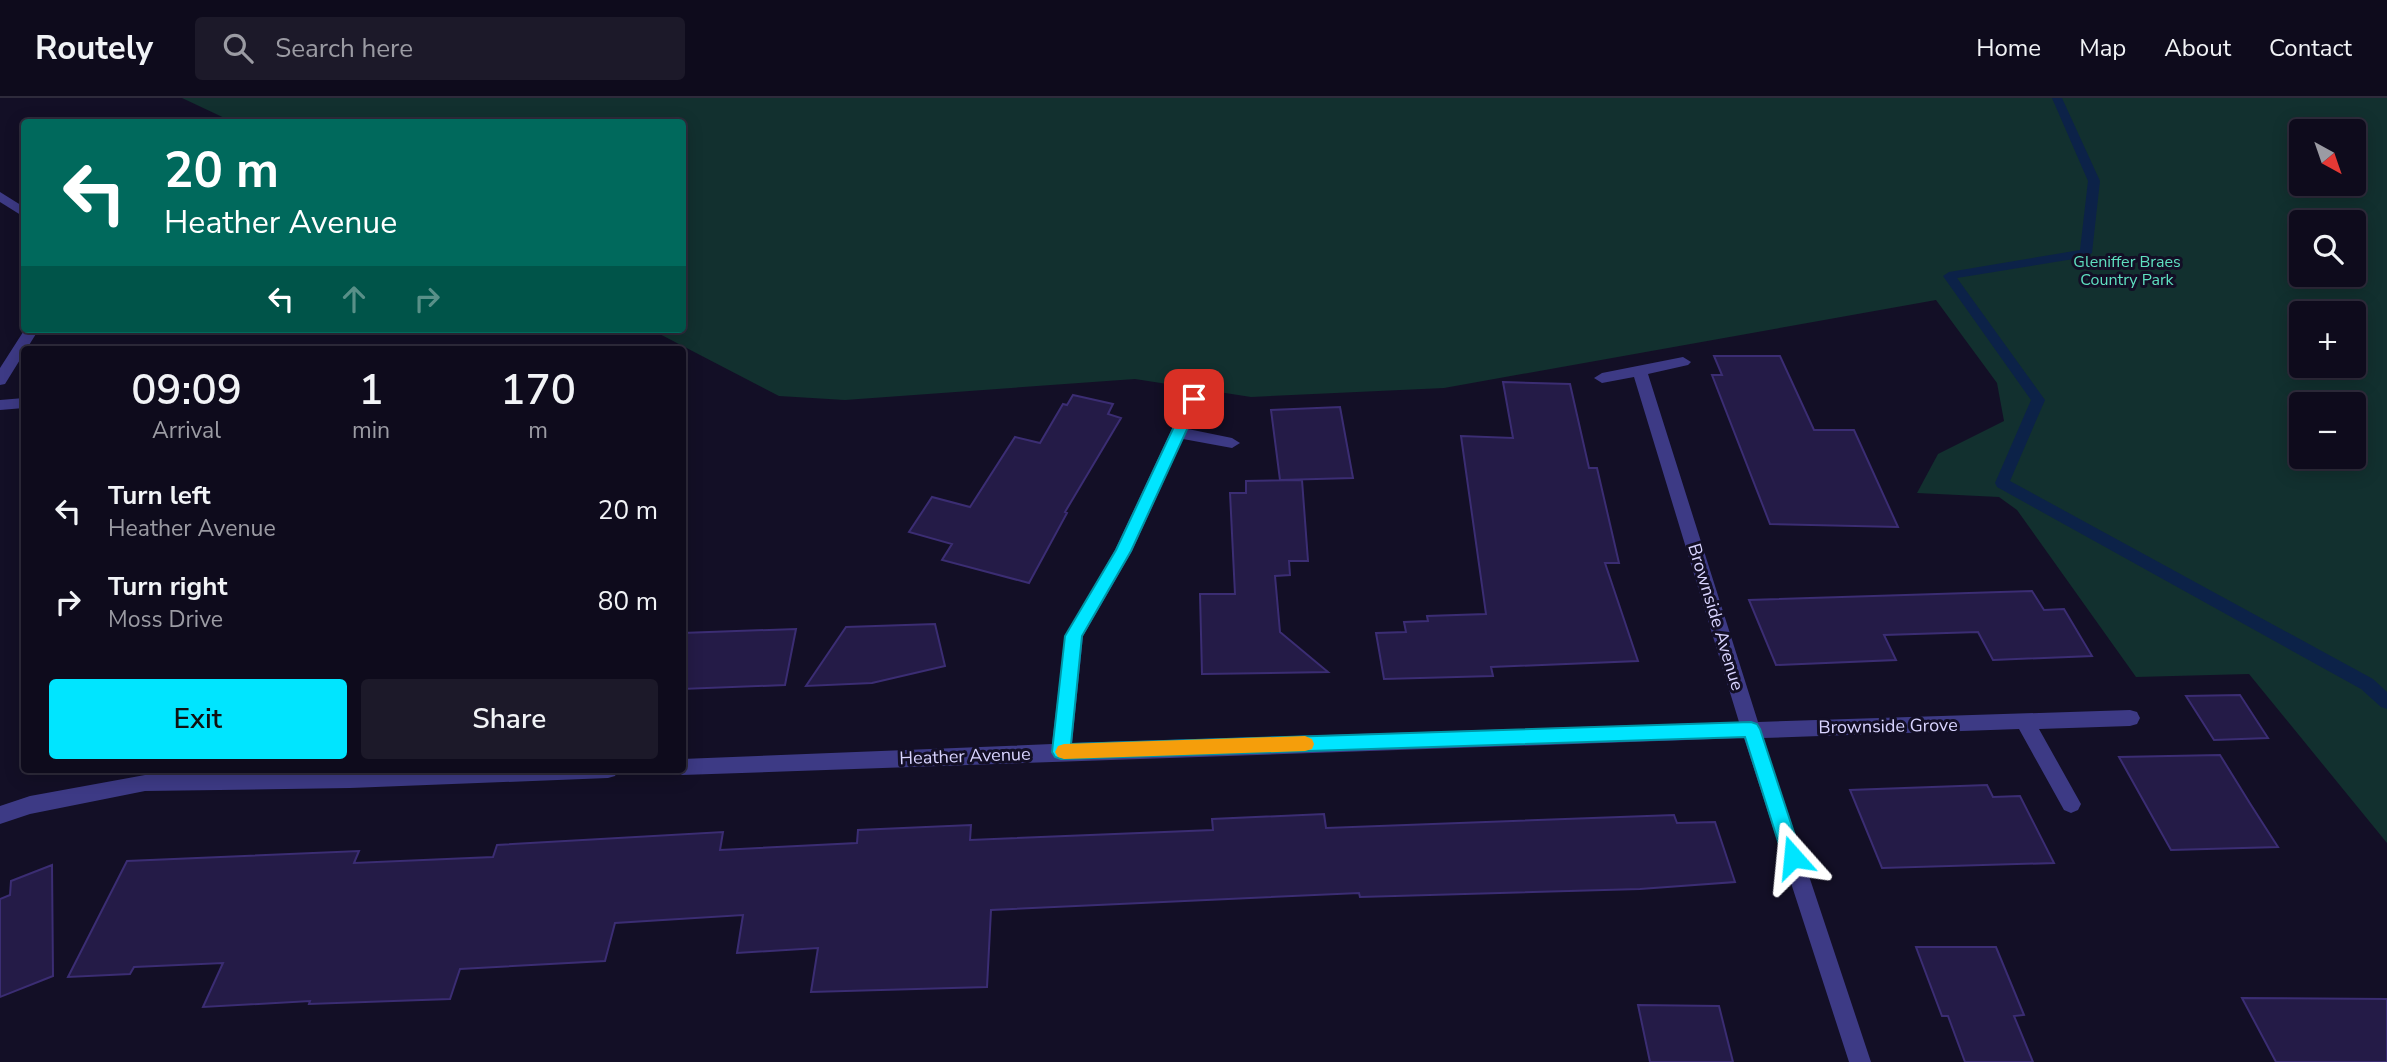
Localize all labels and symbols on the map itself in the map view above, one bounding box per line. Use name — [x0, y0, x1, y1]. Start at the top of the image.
north arrow — [2289, 119, 2366, 196]
park label: Gleniffer Braes Country Park — [2073, 251, 2181, 291]
pin — [1164, 369, 1224, 429]
street label: Brownside Avenue — [1682, 541, 1750, 693]
street label: Brownside Grove — [1818, 713, 1958, 739]
street label: Heather Avenue — [899, 742, 1031, 770]
position arrow — [1756, 820, 1830, 894]

